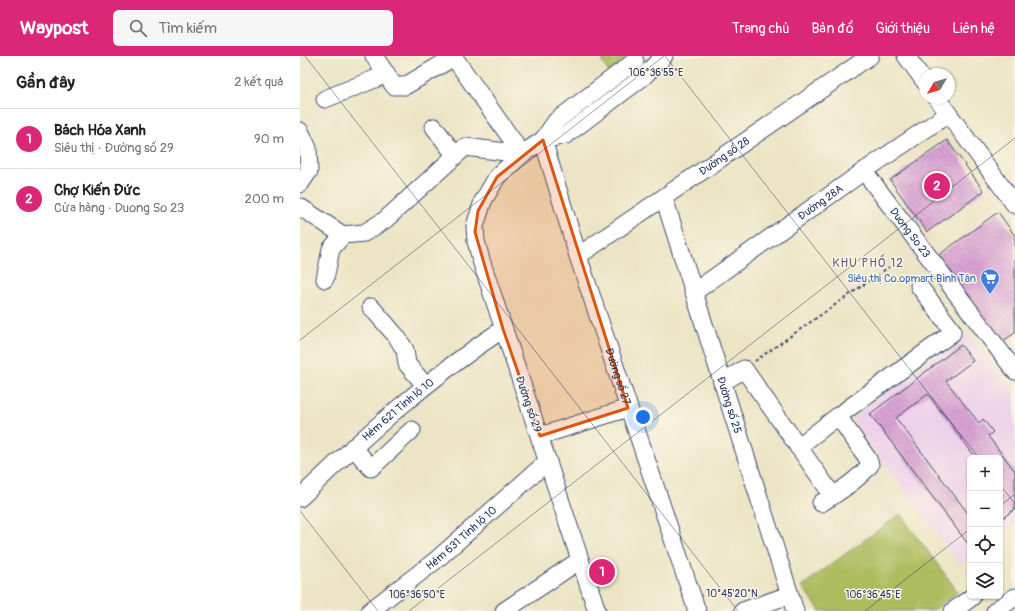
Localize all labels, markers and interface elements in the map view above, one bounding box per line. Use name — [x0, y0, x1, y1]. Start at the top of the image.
search box — [113, 10, 393, 46]
text: Waypost — [20, 16, 89, 40]
icon: search — [127, 17, 149, 39]
text: Tìm kiếm — [159, 19, 217, 38]
text: Trang chủ — [732, 20, 789, 37]
text: Bản đồ — [811, 20, 854, 37]
text: Giới thiệu — [876, 20, 930, 37]
text: Liên hệ — [952, 20, 995, 37]
text: 106°36'55"E — [629, 67, 683, 79]
north arrow — [919, 68, 955, 104]
text: Gần đây — [16, 72, 75, 93]
text: 2 kết quả — [234, 74, 284, 90]
text: Bách Hóa Xanh — [54, 121, 146, 140]
text: 1 — [26, 131, 32, 147]
text: 90 m — [254, 131, 284, 147]
street label: Đường số 28 — [696, 134, 753, 178]
text: Siêu thị · Đường số 29 — [54, 140, 174, 156]
pin: 2 — [924, 171, 950, 201]
text: Chợ Kiến Đức — [54, 181, 140, 200]
street label: Đường 28A — [795, 182, 846, 223]
text: 2 — [25, 191, 33, 207]
text: 200 m — [245, 191, 284, 207]
text: Cửa hàng · Duong So 23 — [54, 200, 184, 216]
street label: Duong So 23 — [887, 205, 933, 260]
district label: KHU PHỐ 12 — [832, 253, 904, 271]
supermarket icon: Siêu thị Co.opmart Bình Tân — [979, 267, 1001, 295]
place label: Siêu thị Co.opmart Bình Tân — [847, 272, 976, 285]
street label: Đường số 27 — [602, 346, 633, 407]
street label: Đường số 29 — [513, 374, 544, 434]
street label: Đường số 25 — [714, 375, 744, 435]
street label: Hẻm 621 Tỉnh lộ 10 — [360, 376, 436, 444]
your location — [633, 407, 653, 427]
map controls — [967, 455, 1003, 599]
button: + — [967, 455, 1003, 491]
button: − — [967, 491, 1003, 527]
street label: Hẻm 631 Tỉnh lộ 10 — [424, 504, 499, 573]
button: locate — [967, 527, 1003, 563]
pin: 1 — [589, 557, 615, 587]
button: layers — [967, 563, 1003, 599]
text: 10°45'20"N — [706, 588, 758, 600]
text: 106°36'50"E — [389, 589, 445, 601]
text: 106°36'45"E — [846, 589, 900, 601]

